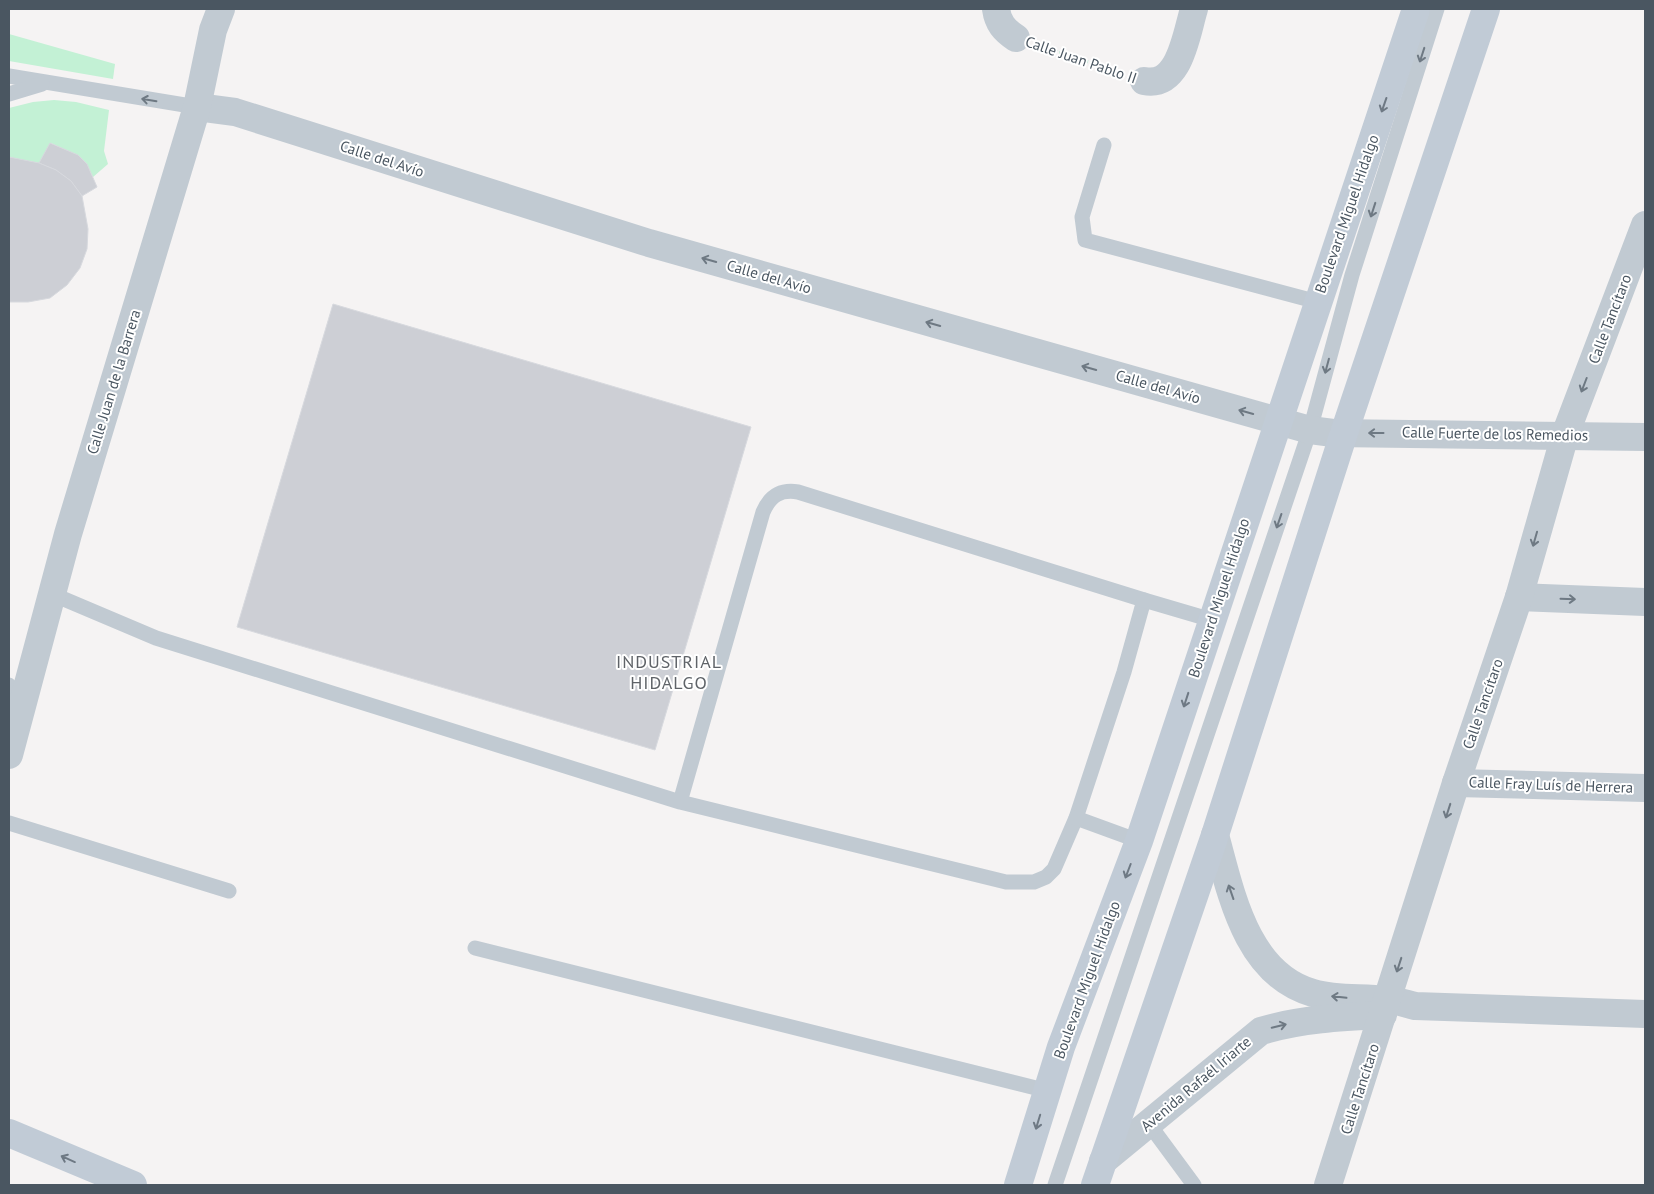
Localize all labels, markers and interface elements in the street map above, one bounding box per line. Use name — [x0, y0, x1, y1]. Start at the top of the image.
street label: Calle Juan Pablo II — [1023, 32, 1139, 88]
one-way arrow — [1417, 47, 1427, 63]
one-way arrow — [141, 94, 157, 104]
one-way arrow — [1379, 96, 1388, 112]
street label: Boulevard Miguel Hidalgo — [1310, 132, 1383, 296]
street label: Calle del Avío — [338, 136, 427, 181]
one-way arrow — [1368, 202, 1377, 217]
one-way arrow — [702, 255, 718, 265]
street label: Calle del Avío — [725, 255, 814, 298]
street label: Calle Tancítaro — [1584, 271, 1635, 366]
street label: Calle Juan de la Barrera — [82, 307, 145, 457]
one-way arrow — [926, 318, 942, 328]
one-way arrow — [1322, 358, 1332, 374]
one-way arrow — [1082, 363, 1098, 372]
street label: Calle del Avío — [1114, 365, 1203, 408]
one-way arrow — [1579, 377, 1588, 392]
one-way arrow — [1238, 407, 1254, 416]
street label: Calle Fuerte de los Remedios — [1402, 422, 1588, 445]
one-way arrow — [1368, 428, 1384, 438]
one-way arrow — [1274, 513, 1283, 528]
street label: Boulevard Miguel Hidalgo — [1184, 516, 1253, 680]
one-way arrow — [1530, 531, 1540, 547]
one-way arrow — [1559, 594, 1575, 604]
district label: INDUSTRIAL HIDALGO — [616, 650, 722, 694]
street label: Calle Tancítaro — [1458, 656, 1507, 752]
one-way arrow — [1180, 692, 1190, 708]
street label: Calle Fray Luís de Herrera — [1468, 772, 1634, 797]
one-way arrow — [1442, 802, 1452, 818]
one-way arrow — [1123, 862, 1132, 878]
one-way arrow — [1226, 884, 1236, 900]
street label: Boulevard Miguel Hidalgo — [1049, 898, 1124, 1061]
one-way arrow — [1393, 957, 1403, 973]
one-way arrow — [1331, 992, 1347, 1002]
one-way arrow — [1271, 1021, 1287, 1030]
street label: Avenida Rafaél Iriarte — [1137, 1032, 1255, 1135]
street label: Calle Tancítaro — [1336, 1041, 1383, 1137]
one-way arrow — [1032, 1114, 1042, 1130]
one-way arrow — [61, 1154, 76, 1163]

